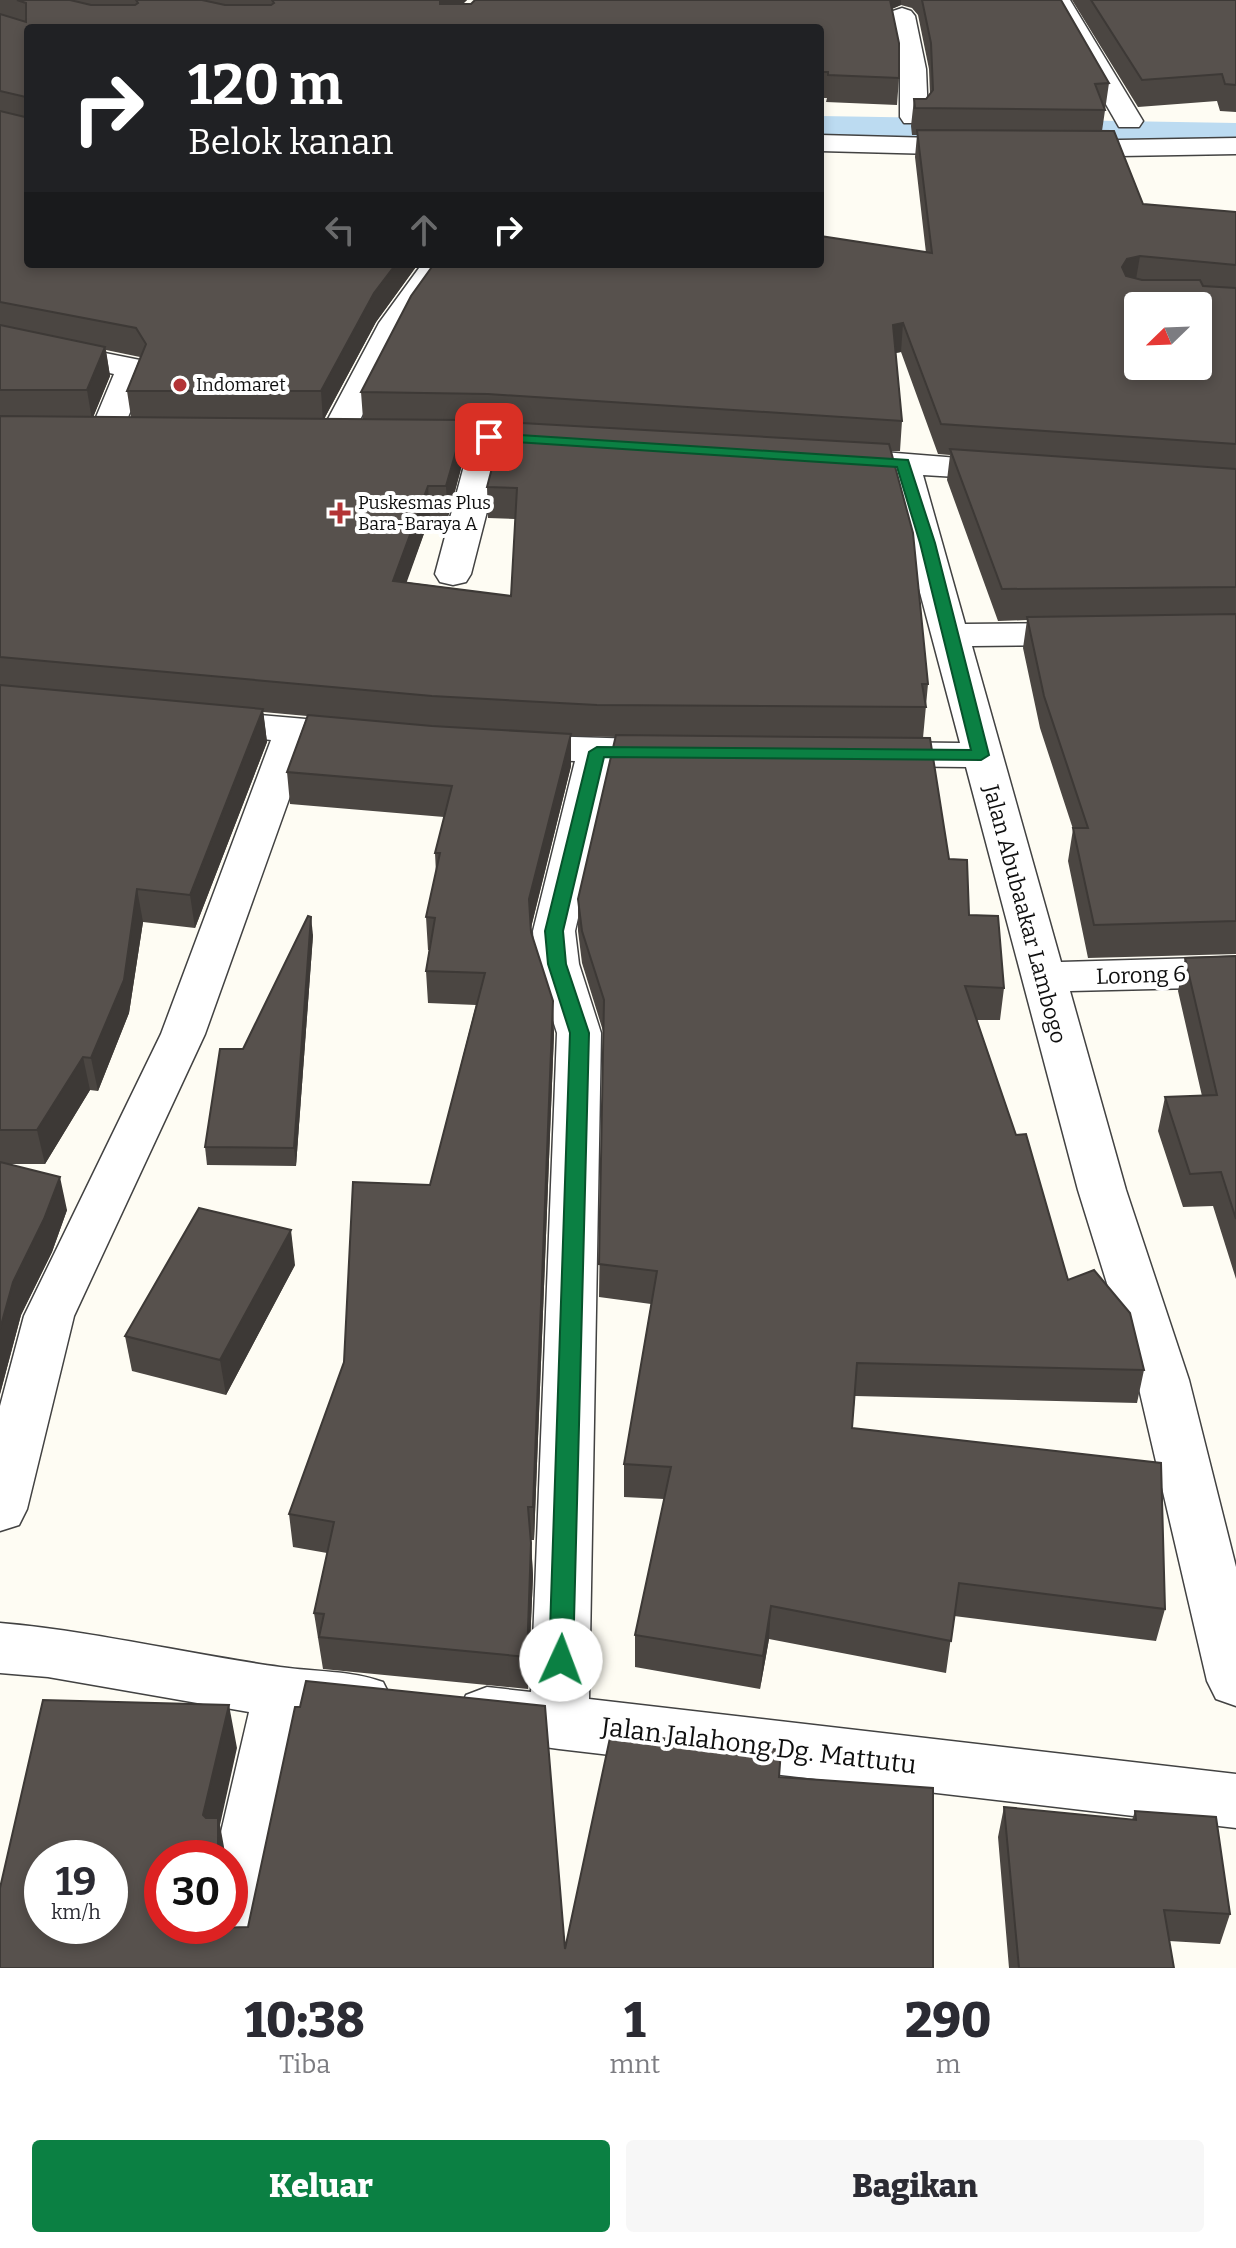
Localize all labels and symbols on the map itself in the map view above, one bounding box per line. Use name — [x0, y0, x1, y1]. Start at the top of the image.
north arrow — [1124, 292, 1212, 380]
place label: Indomaret — [196, 374, 286, 396]
marker: Indomaret — [171, 376, 189, 394]
pin — [455, 403, 523, 471]
place label: Puskesmas Plus Bara-Baraya A — [358, 492, 491, 535]
marker: Puskesmas Plus Bara-Baraya A — [329, 502, 351, 524]
street label: Jalan Abubaakar Lambogo — [977, 781, 1073, 1046]
street label: Lorong 6 — [1096, 960, 1186, 990]
position arrow — [519, 1618, 603, 1702]
street label: Jalan Jalahong Dg. Mattutu — [599, 1711, 918, 1781]
speed limit sign: 30 — [144, 1840, 248, 1944]

